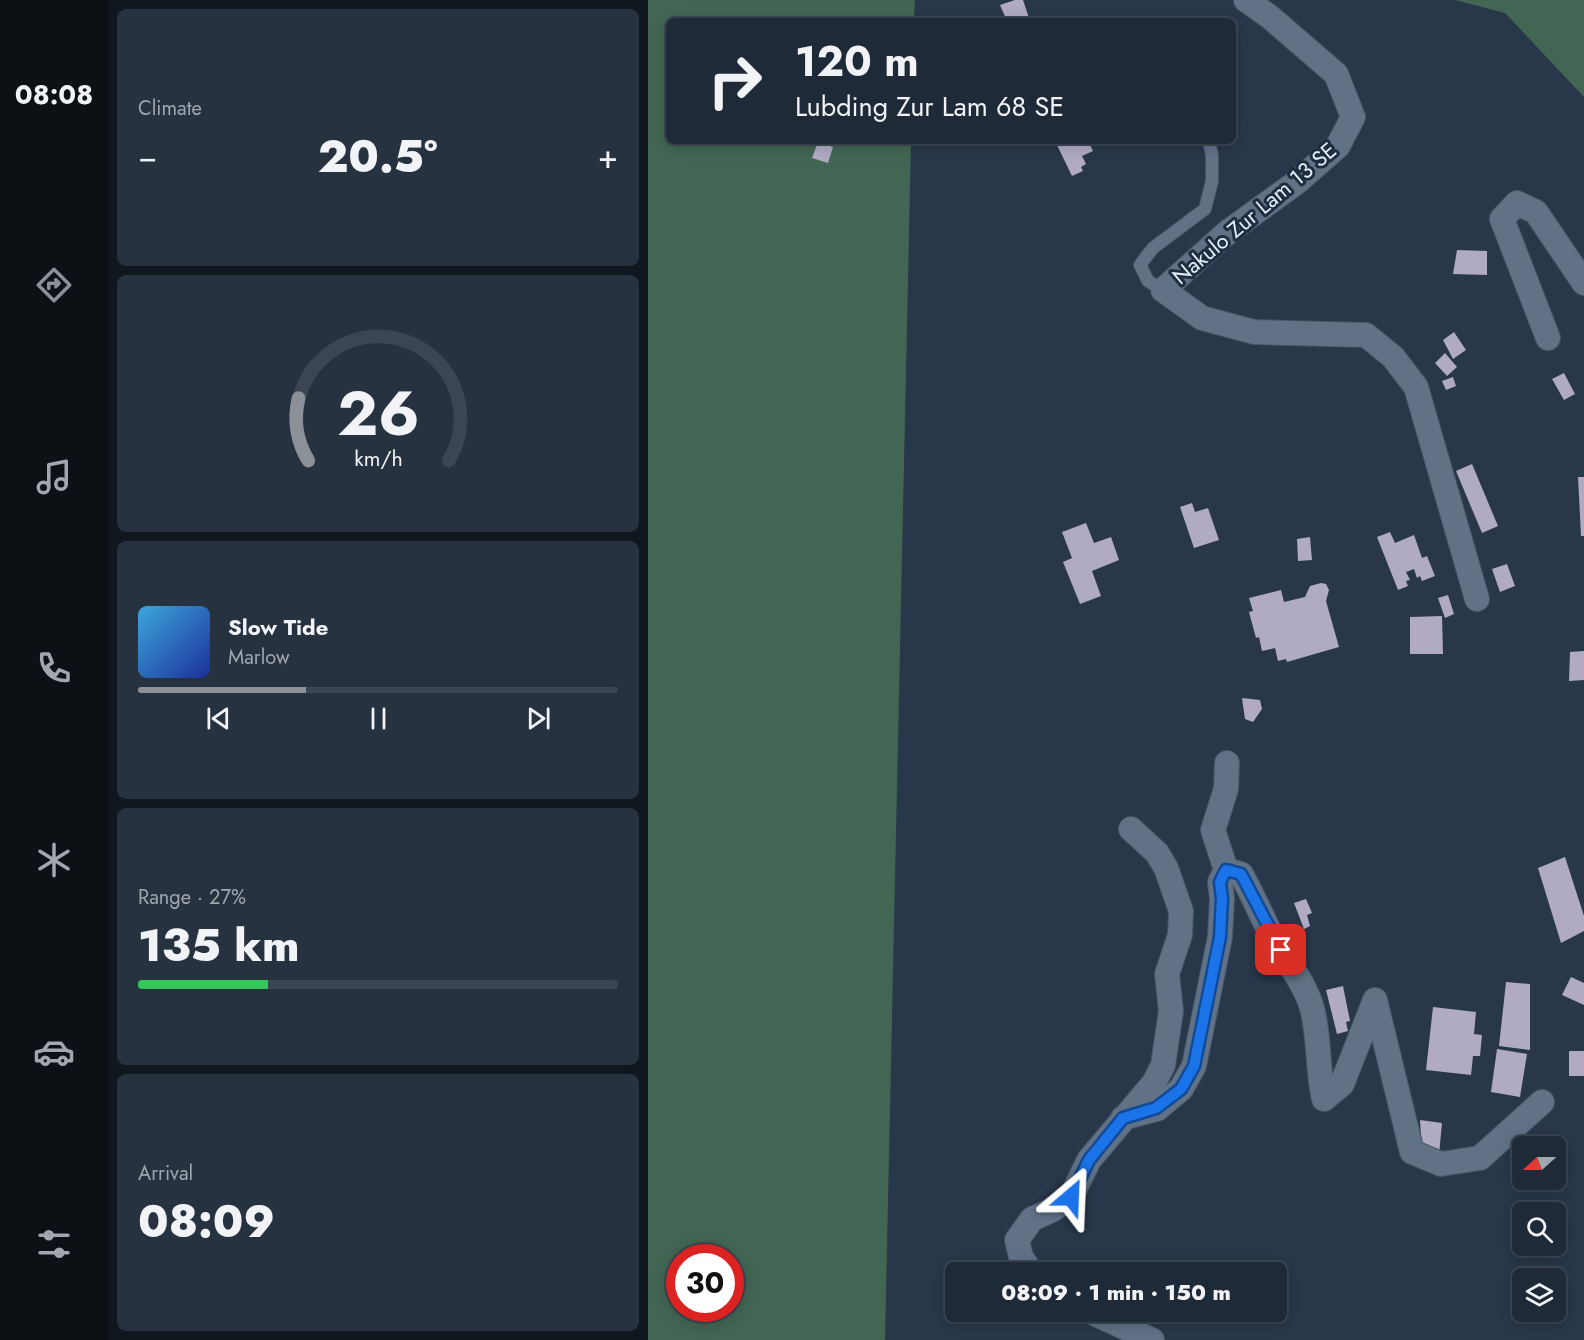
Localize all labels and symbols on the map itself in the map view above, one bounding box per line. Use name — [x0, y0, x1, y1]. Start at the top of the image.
street label: Nakulo Zur Lam 13 SE — [1165, 134, 1343, 292]
pin — [1255, 924, 1306, 975]
north arrow — [1512, 1136, 1566, 1190]
position arrow — [1039, 1165, 1103, 1229]
speed limit sign: 30 — [666, 1244, 744, 1322]

